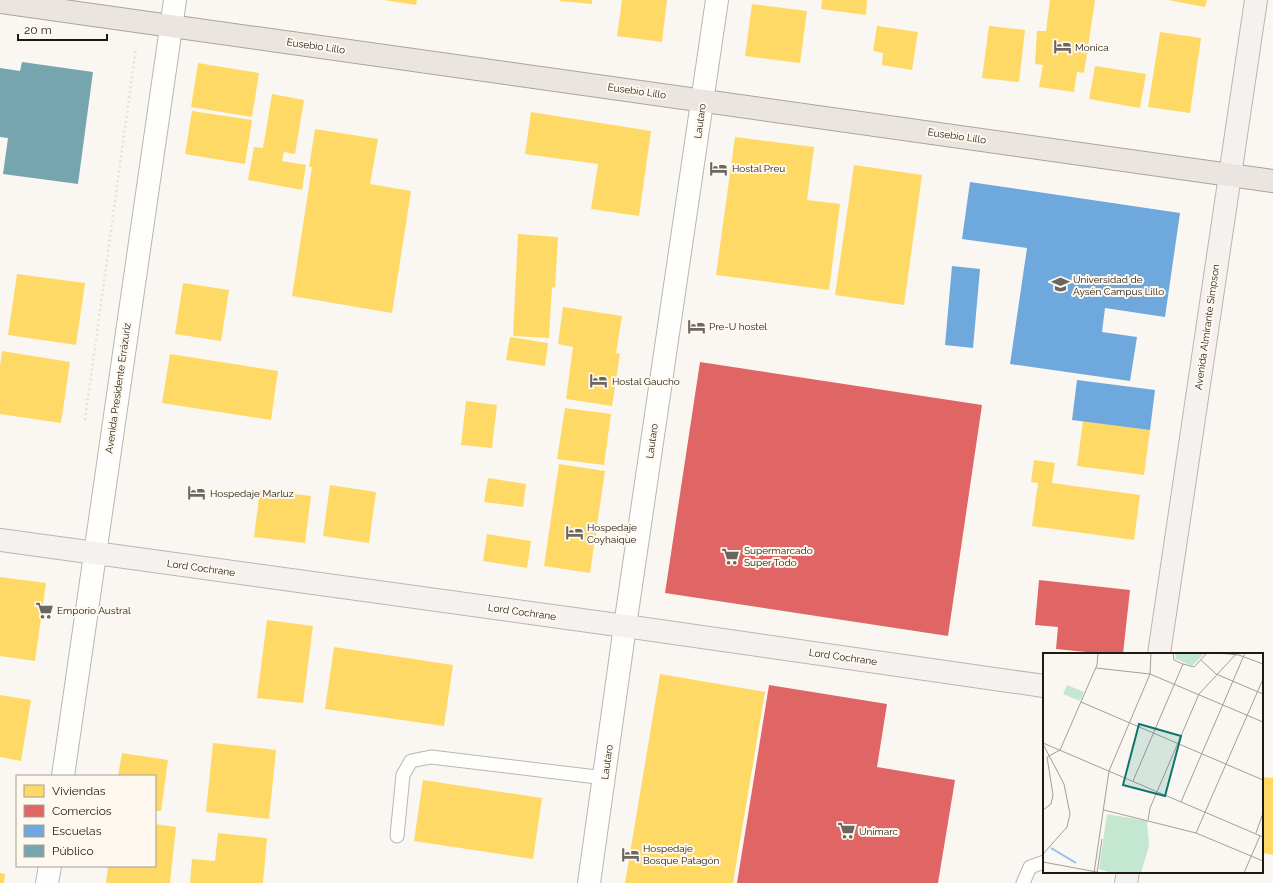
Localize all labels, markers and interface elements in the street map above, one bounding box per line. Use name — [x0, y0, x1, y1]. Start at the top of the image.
scale bar — [18, 16, 107, 42]
text: 20 m — [24, 23, 52, 37]
street label: Eusebio Lillo — [286, 36, 346, 56]
hotel icon: Monica — [1052, 37, 1072, 57]
place label: Monica — [1075, 42, 1109, 53]
street label: Eusebio Lillo — [607, 81, 667, 101]
street label: Lautaro — [692, 103, 708, 139]
street label: Eusebio Lillo — [927, 126, 987, 146]
hotel icon: Hostal Preu — [709, 158, 729, 178]
place label: Hostal Preu — [732, 163, 785, 174]
street label: Avenida Almirante Simpson — [1193, 263, 1221, 391]
place label: Universidad de Aysén Campus Lillo — [1073, 274, 1164, 297]
school or university icon: Universidad de Aysén Campus Lillo — [1050, 275, 1070, 295]
hotel icon: Pre-U hostel — [686, 316, 706, 336]
place label: Pre-U hostel — [709, 321, 768, 332]
street label: Avenida Presidente Errázuriz — [103, 322, 133, 454]
hotel icon: Hostal Gaucho — [589, 371, 609, 391]
place label: Hostal Gaucho — [612, 376, 680, 387]
street label: Lautaro — [644, 423, 660, 459]
hotel icon: Hospedaje Marluz — [187, 483, 207, 503]
place label: Hospedaje Marluz — [210, 488, 294, 499]
place label: Hospedaje Coyhaique — [587, 522, 637, 545]
hotel icon: Hospedaje Coyhaique — [564, 523, 584, 543]
place label: Supermarcado Super Todo — [744, 545, 813, 568]
supermarket icon: Supermarcado Super Todo — [721, 546, 741, 566]
street label: Lord Cochrane — [166, 558, 236, 578]
supermarket icon: Emporio Austral — [34, 600, 54, 620]
street label: Lord Cochrane — [487, 602, 557, 622]
place label: Emporio Austral — [57, 605, 131, 616]
street label: Lord Cochrane — [808, 647, 878, 667]
inset map — [1043, 653, 1263, 873]
street label: Lautaro — [599, 744, 615, 780]
legend — [16, 775, 156, 867]
text: Viviendas — [52, 784, 106, 798]
text: Comercios — [52, 804, 112, 818]
supermarket icon: Unimarc — [836, 821, 856, 841]
text: Escuelas — [52, 824, 102, 838]
place label: Unimarc — [859, 826, 898, 837]
place label: Hospedaje Bosque Patagón — [643, 843, 719, 866]
text: Público — [52, 844, 94, 858]
hotel icon: Hospedaje Bosque Patagón — [620, 844, 640, 864]

